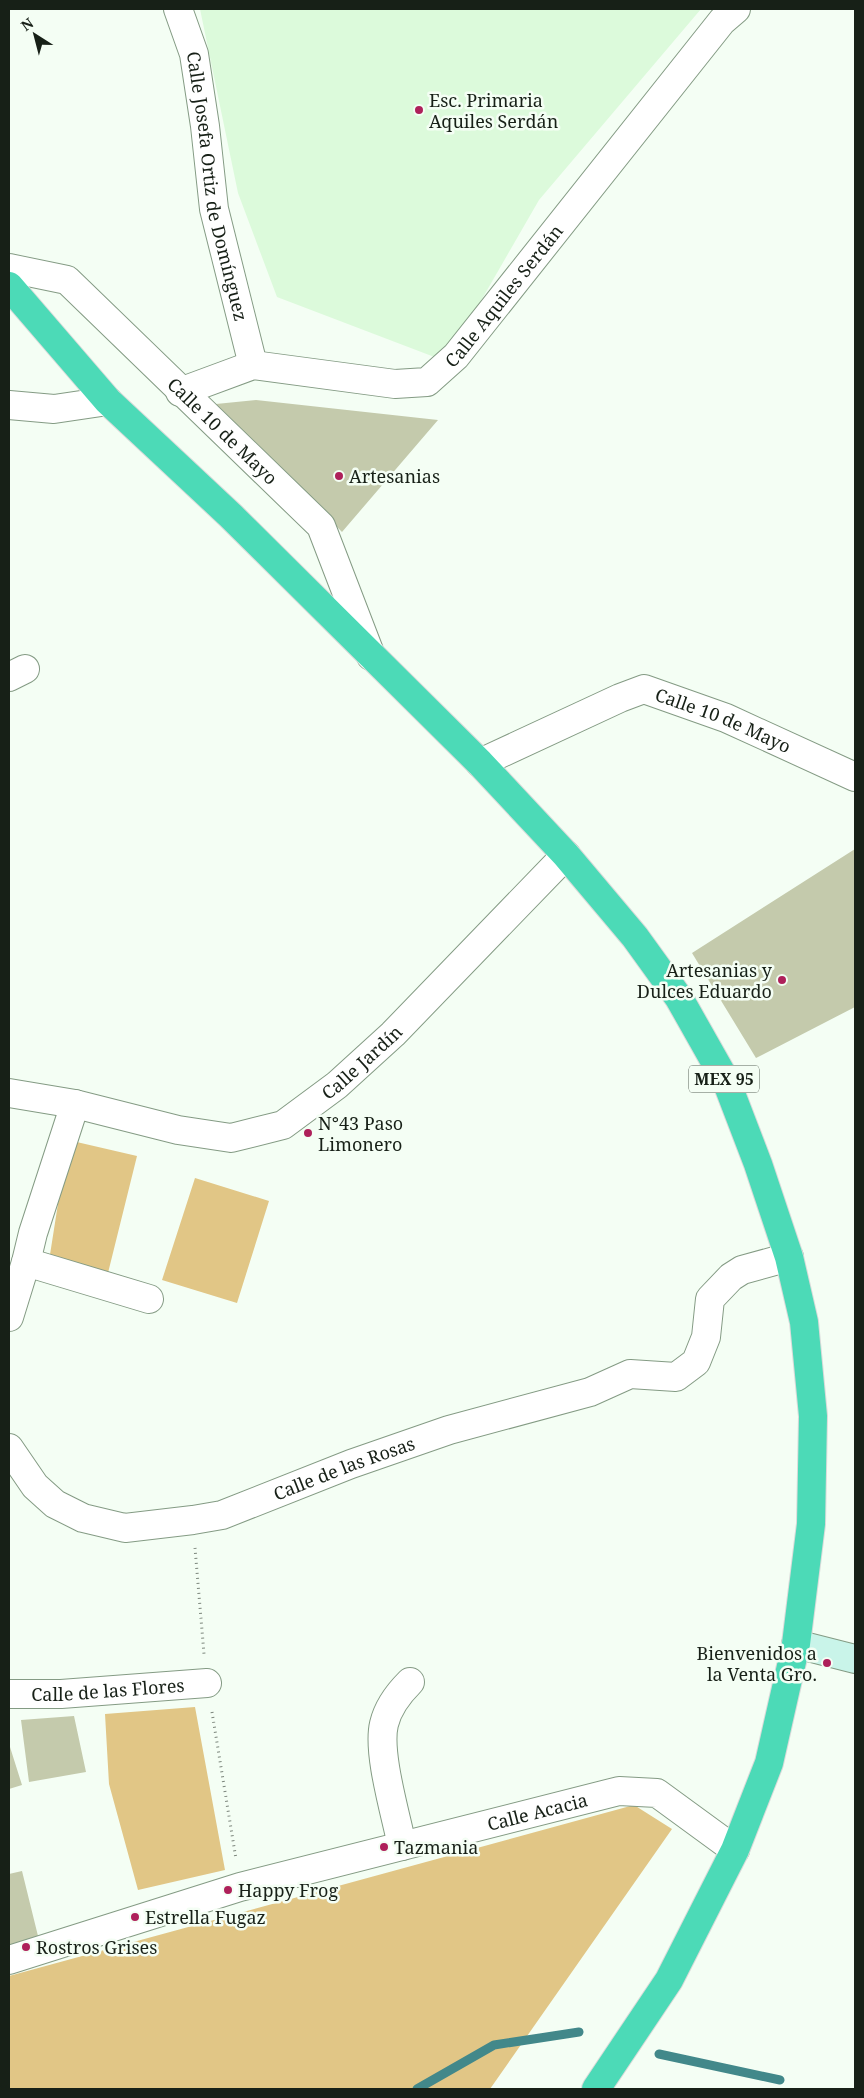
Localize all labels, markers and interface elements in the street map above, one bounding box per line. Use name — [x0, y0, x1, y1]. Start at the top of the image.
north arrow — [10, 10, 60, 60]
text: N — [17, 13, 37, 35]
street label: Calle Josefa Ortiz de Domínguez — [182, 50, 254, 323]
place label: Esc. Primaria Aquiles Serdán — [429, 88, 559, 133]
marker: Esc. Primaria Aquiles Serdán — [413, 104, 425, 116]
street label: Calle Aquiles Serdán — [440, 219, 568, 372]
street label: Calle 10 de Mayo — [163, 372, 283, 490]
place label: Artesanias — [349, 464, 440, 488]
marker: Artesanias — [333, 470, 345, 482]
street label: Calle 10 de Mayo — [652, 682, 795, 758]
place label: Artesanias y Dulces Eduardo — [637, 958, 773, 1003]
marker: Artesanias y Dulces Eduardo — [776, 974, 788, 986]
street label: Calle Jardín — [316, 1020, 407, 1105]
road number: MEX 95 — [689, 1066, 759, 1092]
place label: N°43 Paso Limonero — [318, 1111, 403, 1156]
marker: N°43 Paso Limonero — [302, 1127, 314, 1139]
street label: Calle de las Rosas — [270, 1431, 418, 1506]
place label: Bienvenidos a la Venta Gro. — [696, 1641, 817, 1686]
marker: Bienvenidos a la Venta Gro. — [821, 1657, 833, 1669]
street label: Calle de las Flores — [31, 1673, 185, 1706]
street label: Calle Acacia — [485, 1787, 590, 1836]
place label: Tazmania — [394, 1835, 478, 1859]
marker: Tazmania — [378, 1841, 390, 1853]
place label: Happy Frog — [238, 1878, 338, 1902]
marker: Happy Frog — [222, 1884, 234, 1896]
place label: Estrella Fugaz — [145, 1905, 266, 1929]
marker: Estrella Fugaz — [129, 1911, 141, 1923]
place label: Rostros Grises — [36, 1935, 157, 1959]
marker: Rostros Grises — [20, 1941, 32, 1953]

